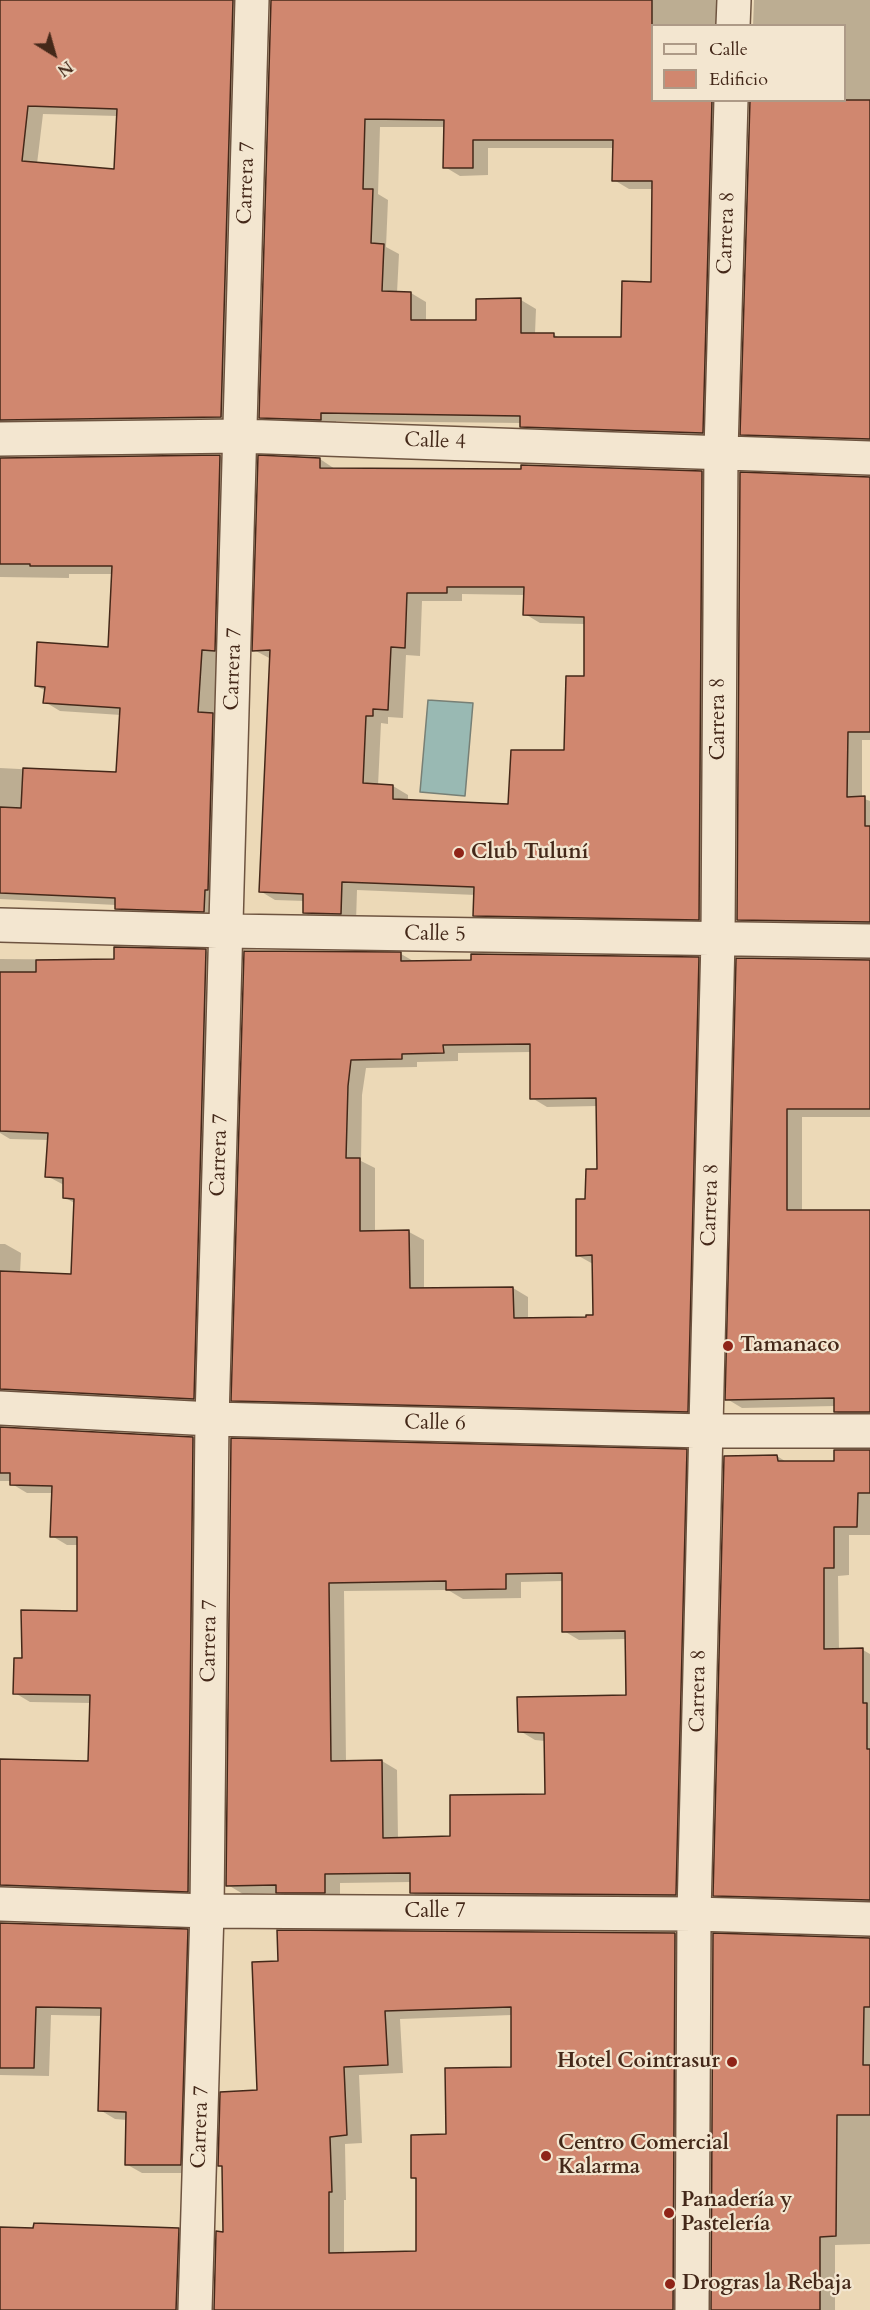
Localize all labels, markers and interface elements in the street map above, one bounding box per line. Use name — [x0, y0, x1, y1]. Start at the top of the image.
north arrow — [24, 24, 84, 84]
legend — [651, 24, 846, 102]
text: Calle — [709, 37, 748, 62]
text: N — [53, 55, 77, 81]
text: Edificio — [709, 67, 768, 92]
street label: Carrera 7 — [233, 141, 261, 225]
street label: Carrera 8 — [713, 191, 741, 275]
street label: Calle 4 — [404, 428, 466, 456]
street label: Carrera 7 — [220, 627, 248, 711]
street label: Carrera 8 — [706, 677, 732, 761]
place label: Club Tuluní — [471, 840, 588, 866]
marker: Club Tuluní — [452, 846, 466, 860]
street label: Calle 5 — [404, 922, 466, 948]
street label: Carrera 7 — [206, 1113, 234, 1197]
street label: Carrera 8 — [697, 1163, 725, 1247]
place label: Tamanaco — [740, 1333, 840, 1359]
marker: Tamanaco — [721, 1339, 735, 1353]
street label: Calle 6 — [404, 1411, 466, 1437]
street label: Carrera 7 — [197, 1599, 223, 1683]
street label: Carrera 8 — [686, 1649, 712, 1733]
street label: Calle 7 — [404, 1899, 466, 1925]
place label: Hotel Cointrasur — [557, 2049, 720, 2075]
marker: Hotel Cointrasur — [725, 2055, 739, 2069]
street label: Carrera 7 — [187, 2085, 215, 2169]
place label: Centro Comercial Kalarma — [558, 2131, 729, 2181]
marker: Centro Comercial Kalarma — [539, 2149, 553, 2163]
place label: Panadería y Pastelería — [681, 2188, 792, 2238]
marker: Panadería y Pastelería — [662, 2206, 676, 2220]
place label: Drogras la Rebaja — [682, 2271, 852, 2297]
marker: Drogras la Rebaja — [663, 2277, 677, 2291]

